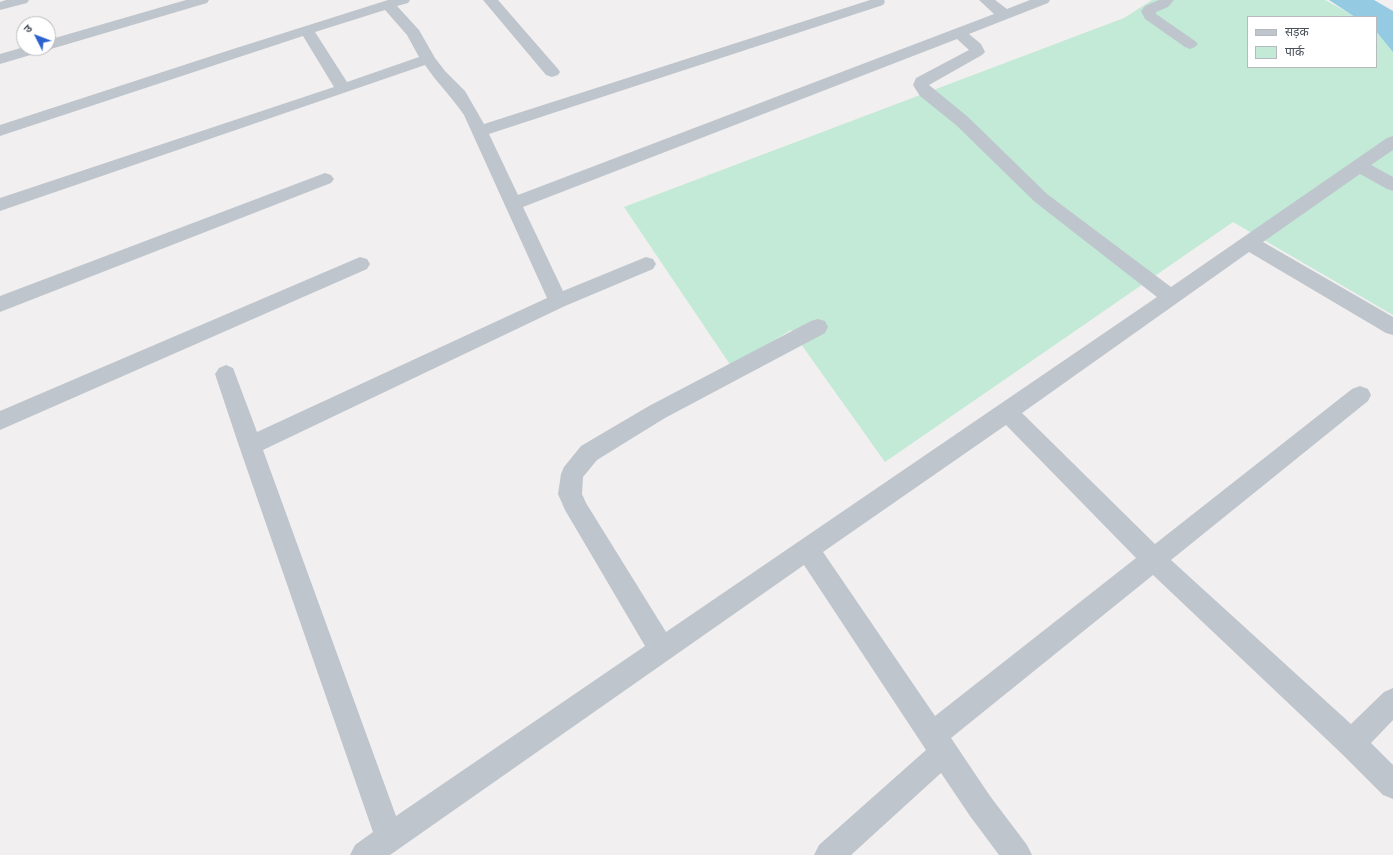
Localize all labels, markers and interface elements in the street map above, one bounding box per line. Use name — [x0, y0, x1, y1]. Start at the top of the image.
north arrow — [16, 16, 56, 56]
legend — [1247, 16, 1377, 68]
text: उ — [20, 22, 34, 35]
text: सड़क — [1285, 24, 1309, 39]
text: पार्क — [1285, 44, 1304, 59]

